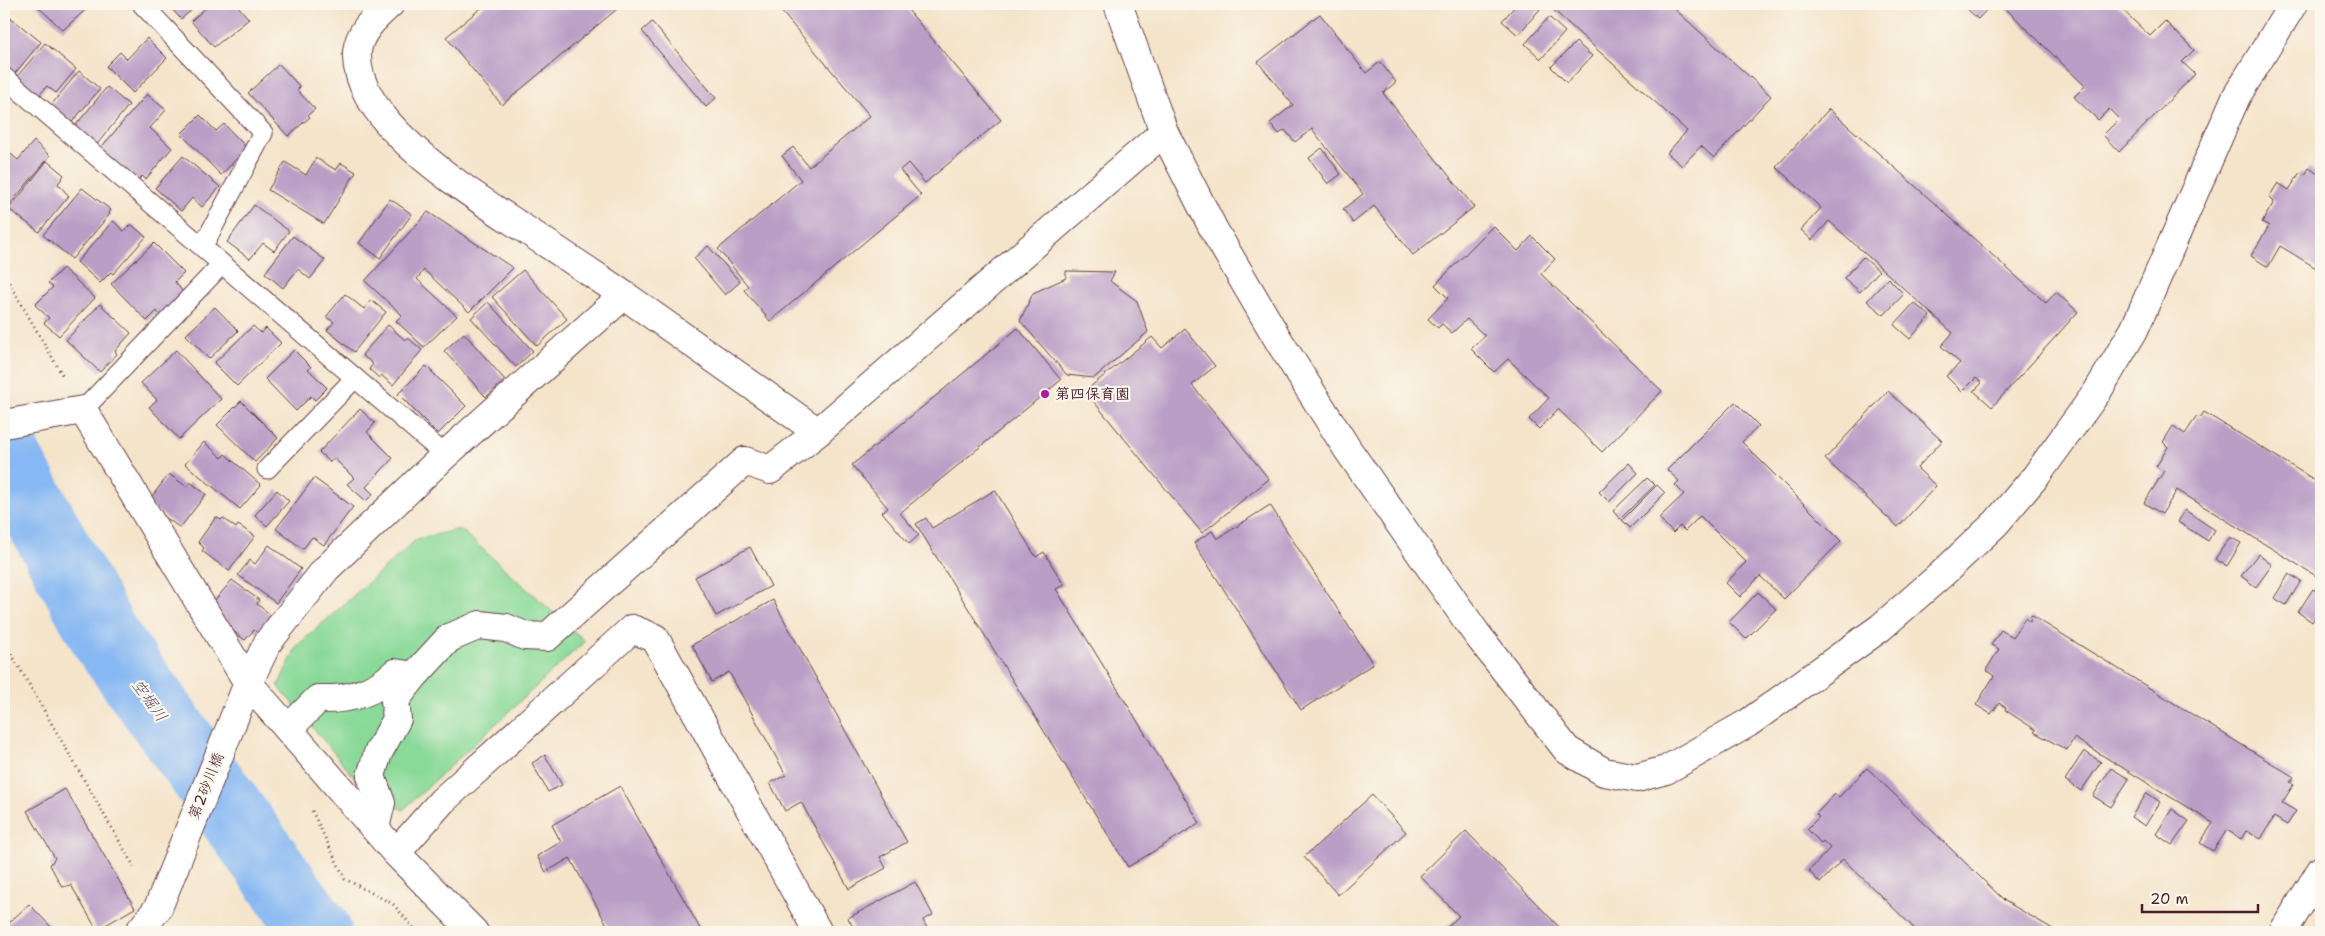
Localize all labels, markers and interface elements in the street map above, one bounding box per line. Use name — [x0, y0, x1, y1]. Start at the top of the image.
place label: 第四保育園 — [1055, 384, 1130, 404]
marker: 第四保育園 — [1039, 388, 1051, 400]
water label: 空堀川 — [127, 675, 172, 726]
street label: 第2砂川橋 — [184, 750, 228, 822]
scale bar — [2142, 881, 2259, 913]
text: 20 m — [2150, 889, 2189, 909]

